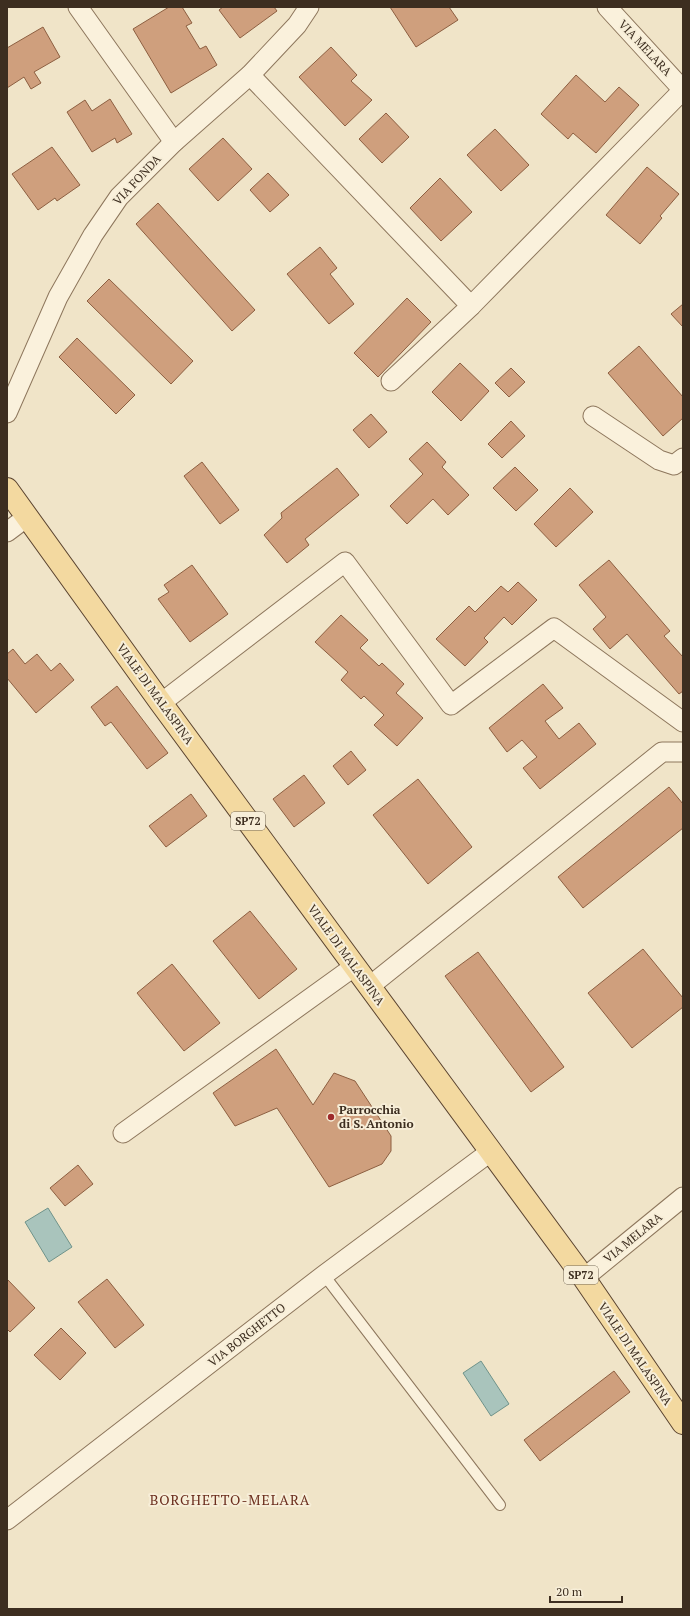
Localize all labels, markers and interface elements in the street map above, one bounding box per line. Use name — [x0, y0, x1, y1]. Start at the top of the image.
street label: VIA MELARA — [616, 16, 676, 79]
street label: VIA FONDA — [109, 151, 164, 208]
street label: VIALE DI MALASPINA — [114, 640, 197, 748]
road number: SP72 — [231, 812, 265, 830]
street label: VIALE DI MALASPINA — [305, 901, 388, 1009]
place label: Parrocchia di S. Antonio — [339, 1102, 414, 1131]
marker: Parrocchia di S. Antonio — [326, 1112, 336, 1122]
street label: VIA MELARA — [600, 1209, 666, 1266]
road number: SP72 — [564, 1266, 598, 1284]
street label: VIALE DI MALASPINA — [595, 1299, 676, 1409]
street label: VIA BORGHETTO — [205, 1300, 289, 1370]
district label: BORGHETTO-MELARA — [150, 1490, 310, 1509]
scale bar — [550, 1578, 622, 1604]
text: 20 m — [556, 1584, 583, 1599]

